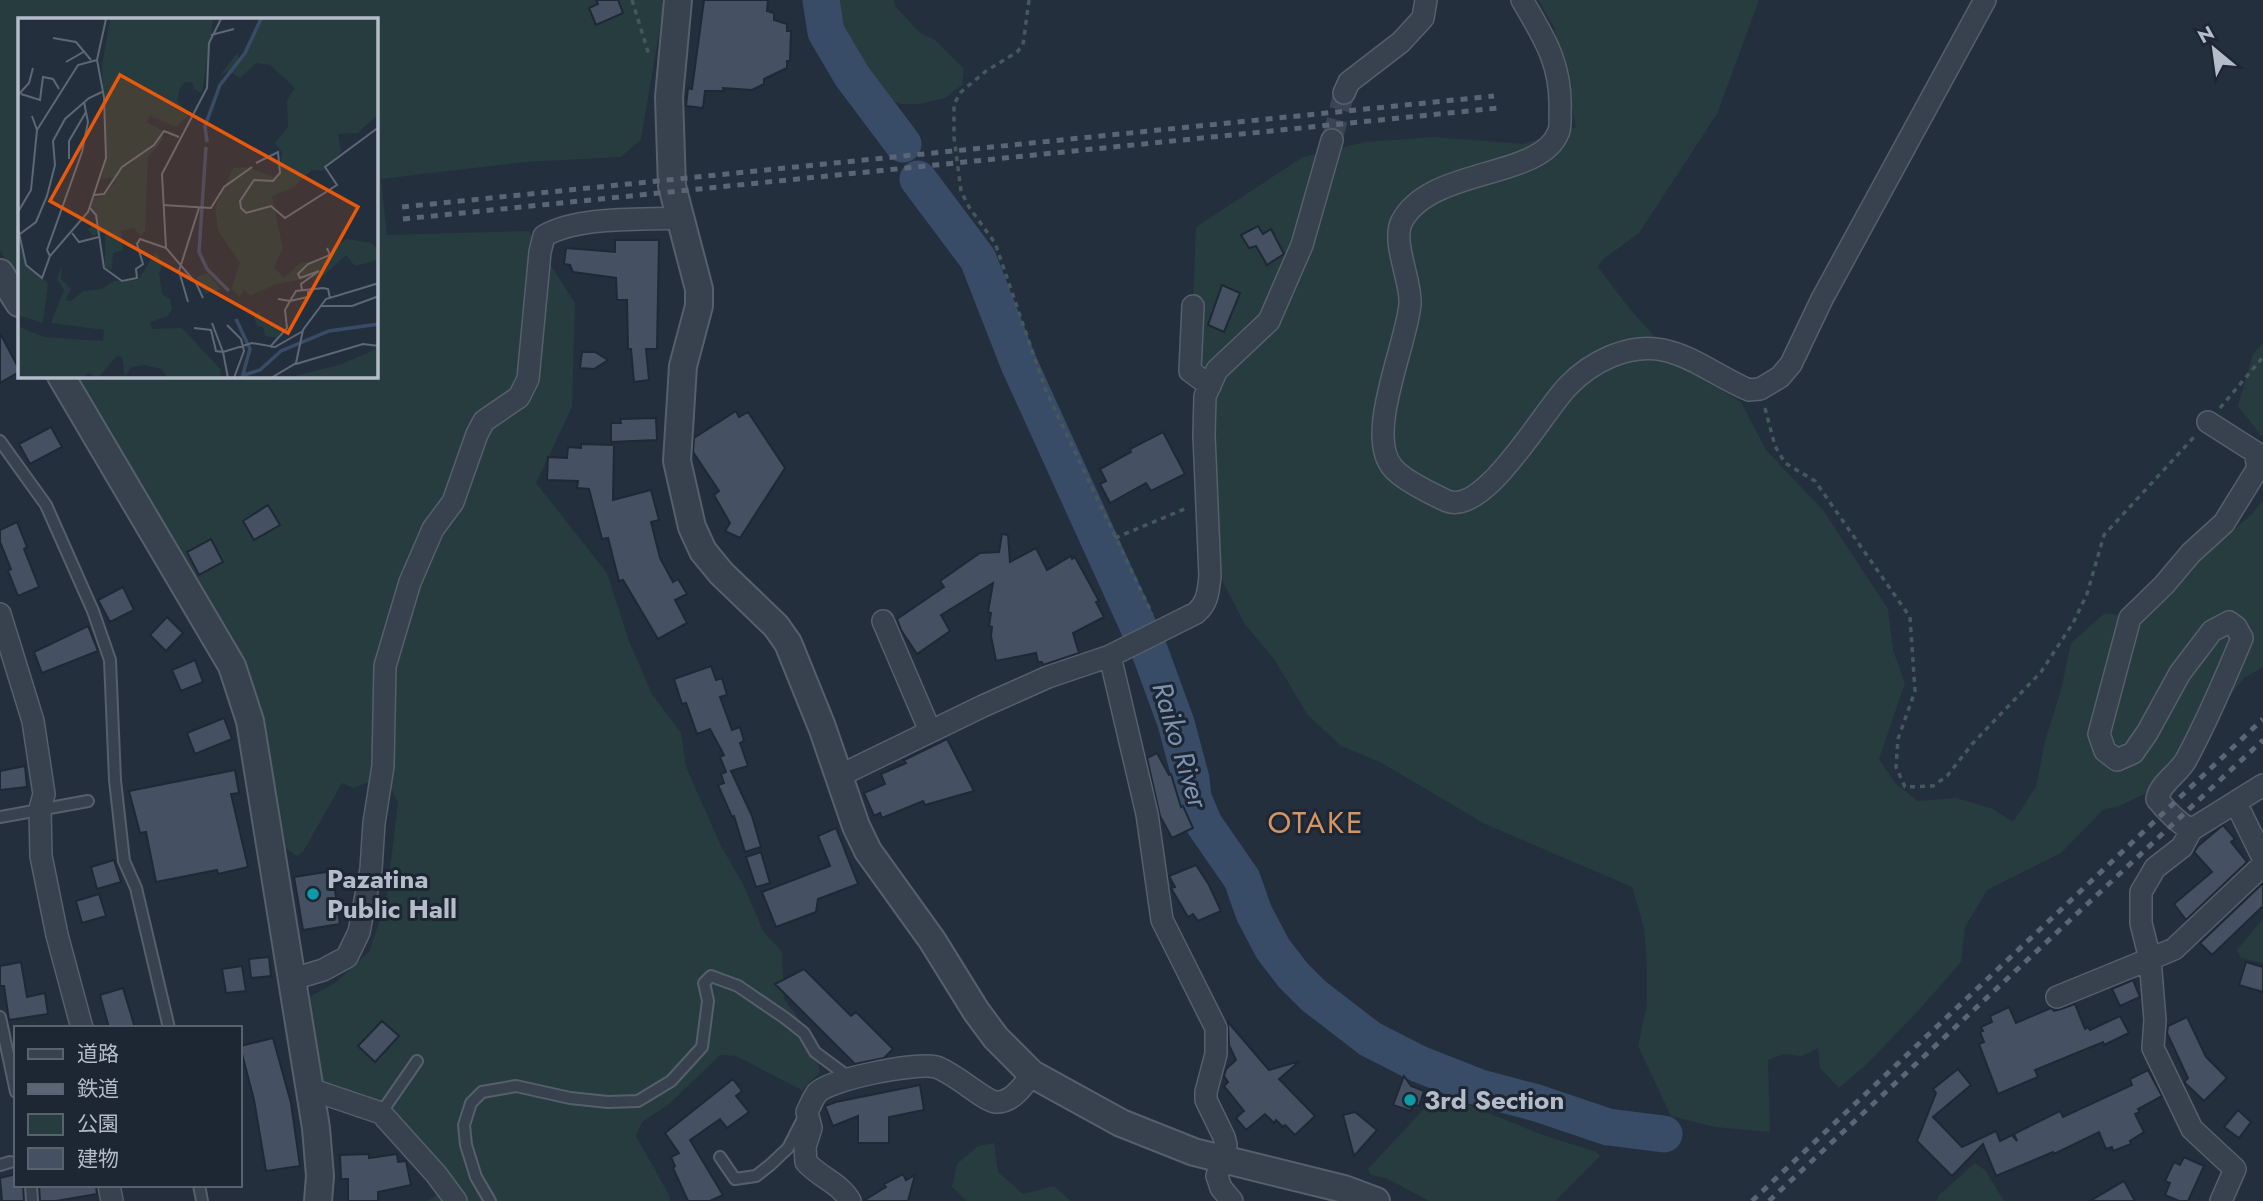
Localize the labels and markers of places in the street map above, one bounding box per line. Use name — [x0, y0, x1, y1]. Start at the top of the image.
place label: Pazatina Public Hall — [327, 860, 457, 928]
marker: Pazatina Public Hall — [305, 886, 321, 902]
place label: 3rd Section — [1424, 1081, 1564, 1119]
marker: 3rd Section — [1402, 1092, 1418, 1108]

